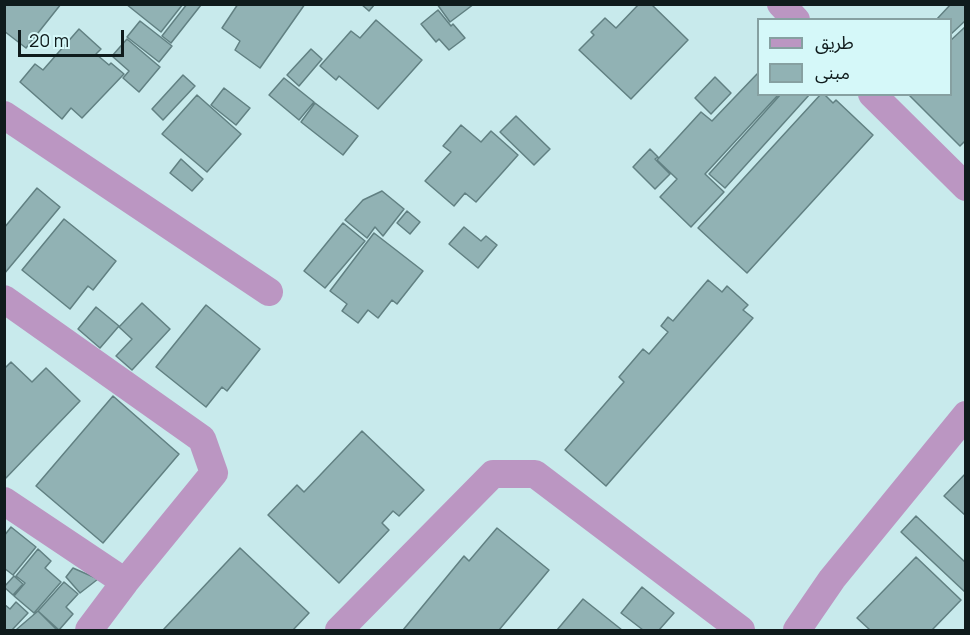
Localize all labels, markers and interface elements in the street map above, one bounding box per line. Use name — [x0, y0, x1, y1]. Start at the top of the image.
scale bar — [21, 18, 128, 56]
legend — [757, 18, 952, 96]
text: 20 m — [29, 28, 69, 52]
text: طريق — [815, 30, 854, 54]
text: مبنى — [815, 60, 850, 84]

